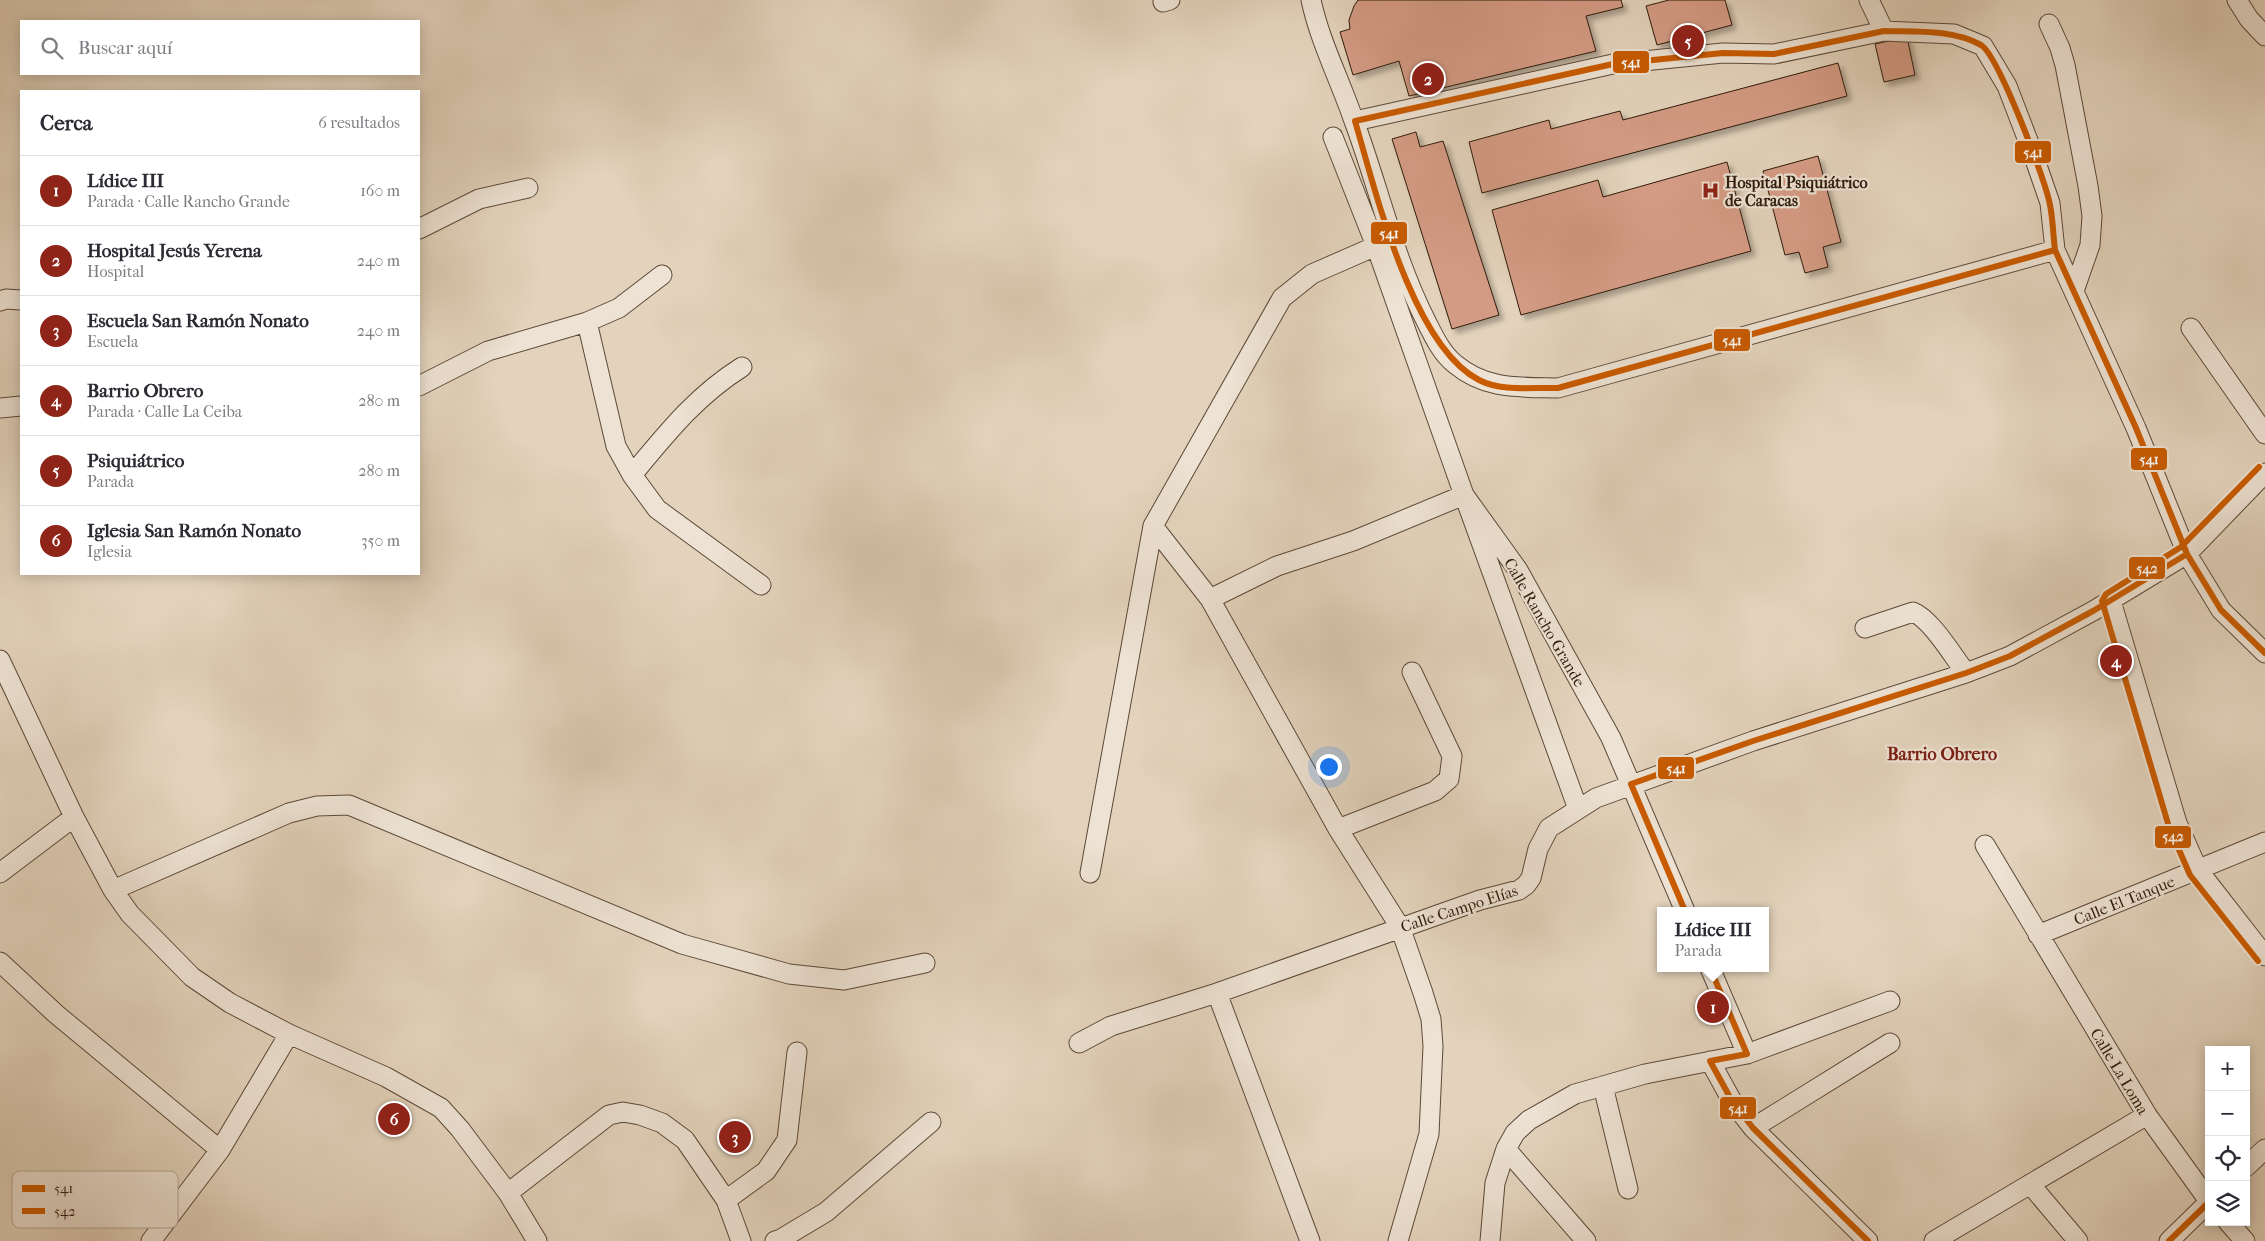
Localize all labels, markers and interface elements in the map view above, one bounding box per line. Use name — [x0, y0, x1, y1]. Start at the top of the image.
search box — [20, 20, 420, 75]
pin: 5 — [1672, 22, 1704, 60]
icon: search — [38, 34, 66, 62]
text: Buscar aquí — [78, 37, 172, 59]
line badge: 541 — [1612, 50, 1650, 74]
text: 541 — [1621, 54, 1641, 71]
pin: 2 — [1412, 60, 1444, 98]
text: Cerca — [40, 111, 92, 135]
text: 6 resultados — [318, 113, 400, 132]
line badge: 541 — [2014, 140, 2052, 164]
text: 541 — [2023, 144, 2043, 161]
text: Lídice III — [87, 170, 164, 192]
place label: Hospital Psiquiátrico de Caracas — [1725, 173, 1868, 210]
text: 1 — [53, 181, 59, 200]
text: 160 m — [360, 181, 400, 200]
hospital icon: Hospital Psiquiátrico de Caracas — [1701, 181, 1721, 201]
text: Parada · Calle Rancho Grande — [87, 192, 290, 211]
line badge: 541 — [1370, 221, 1408, 245]
text: 541 — [1379, 225, 1399, 242]
text: Hospital Jesús Yerena — [87, 240, 262, 262]
text: 2 — [52, 251, 60, 270]
text: 240 m — [357, 251, 400, 270]
text: Hospital — [87, 262, 144, 281]
text: Escuela San Ramón Nonato — [87, 310, 309, 332]
text: 3 — [53, 321, 59, 340]
text: 240 m — [357, 321, 400, 340]
line badge: 541 — [1713, 328, 1751, 352]
text: Escuela — [87, 332, 138, 351]
text: 541 — [1722, 332, 1742, 349]
text: Barrio Obrero — [87, 380, 203, 402]
text: 4 — [51, 391, 61, 410]
text: 280 m — [358, 391, 400, 410]
text: Parada · Calle La Ceiba — [87, 402, 242, 421]
line badge: 541 — [2130, 447, 2168, 471]
text: Psiquiátrico — [87, 450, 184, 472]
text: 541 — [2139, 451, 2159, 468]
text: 5 — [53, 461, 59, 480]
text: 280 m — [358, 461, 400, 480]
text: Parada — [87, 472, 134, 491]
text: Iglesia San Ramón Nonato — [87, 520, 301, 542]
text: 6 — [52, 531, 60, 550]
text: 350 m — [361, 531, 400, 550]
text: Iglesia — [87, 542, 132, 561]
street label: Calle Rancho Grande — [1500, 554, 1589, 690]
line badge: 542 — [2128, 556, 2166, 580]
text: 542 — [2136, 560, 2158, 577]
pin: 4 — [2100, 642, 2132, 680]
district label: Barrio Obrero — [1887, 744, 1997, 765]
your location — [1316, 754, 1342, 780]
line badge: 541 — [1657, 756, 1695, 780]
text: 541 — [1666, 760, 1686, 777]
line badge: 542 — [2154, 825, 2192, 849]
text: 542 — [2162, 828, 2184, 845]
street label: Calle El Tanque — [2071, 872, 2177, 929]
street label: Calle Campo Elías — [1398, 881, 1520, 936]
popup — [1657, 907, 1769, 972]
text: Lídice III — [1675, 919, 1751, 941]
text: Parada — [1675, 941, 1722, 960]
pin: 1 — [1697, 988, 1729, 1026]
street label: Calle La Loma — [2086, 1025, 2153, 1118]
map controls — [2205, 1046, 2250, 1226]
button: + — [2205, 1046, 2250, 1091]
button: − — [2205, 1091, 2250, 1136]
line badge: 541 — [1719, 1096, 1757, 1120]
pin: 6 — [378, 1100, 410, 1138]
text: 541 — [1728, 1100, 1748, 1117]
pin: 3 — [719, 1118, 751, 1156]
button: locate — [2205, 1136, 2250, 1181]
legend — [12, 1171, 178, 1228]
text: 541 — [54, 1180, 73, 1197]
button: layers — [2205, 1181, 2250, 1226]
text: 542 — [54, 1203, 76, 1220]

